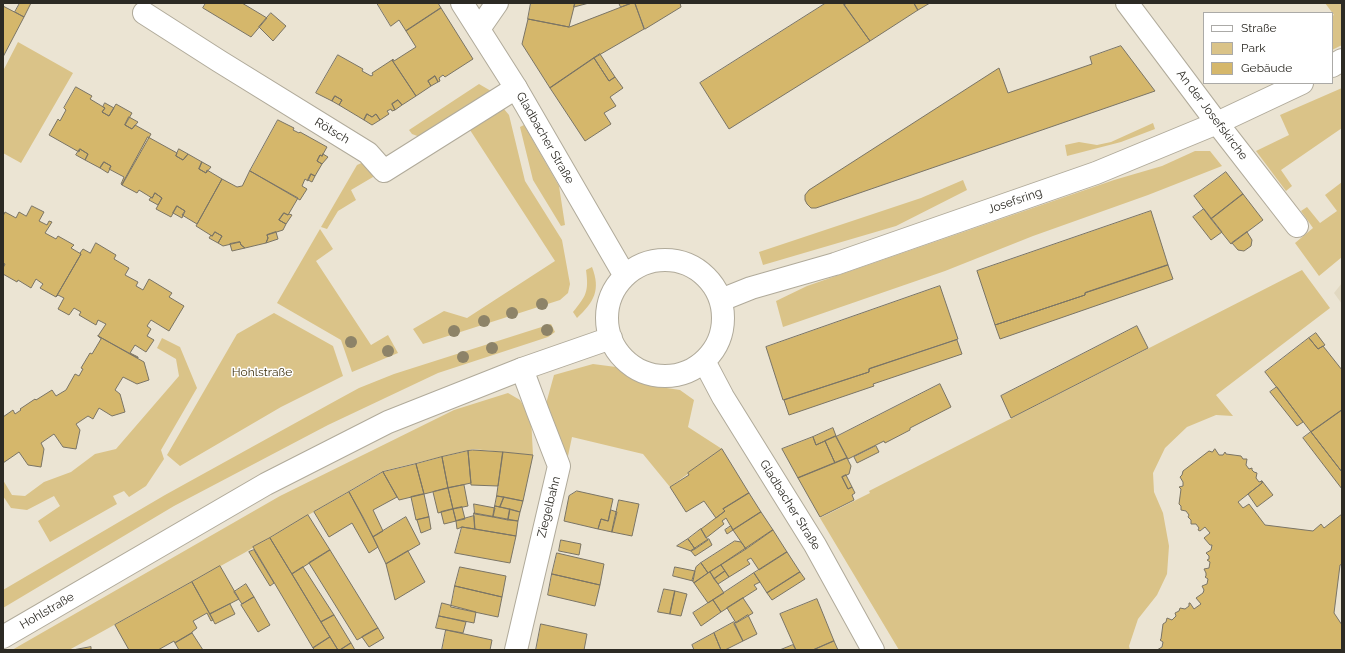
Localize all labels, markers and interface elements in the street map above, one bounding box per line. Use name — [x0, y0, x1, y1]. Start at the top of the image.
legend — [1203, 12, 1333, 84]
text: Straße — [1241, 21, 1277, 35]
text: Park — [1241, 41, 1266, 55]
text: Gebäude — [1241, 61, 1292, 75]
street label: An der Josefskirche — [1173, 67, 1251, 163]
street label: Gladbacher Straße — [513, 90, 577, 186]
street label: Rötsch — [312, 115, 352, 147]
street label: Josefsring — [986, 185, 1044, 217]
park label: Hohlstraße — [232, 365, 292, 379]
street label: Gladbacher Straße — [757, 457, 823, 553]
street label: Ziegelbahn — [534, 475, 564, 539]
street label: Hohlstraße — [17, 590, 77, 632]

